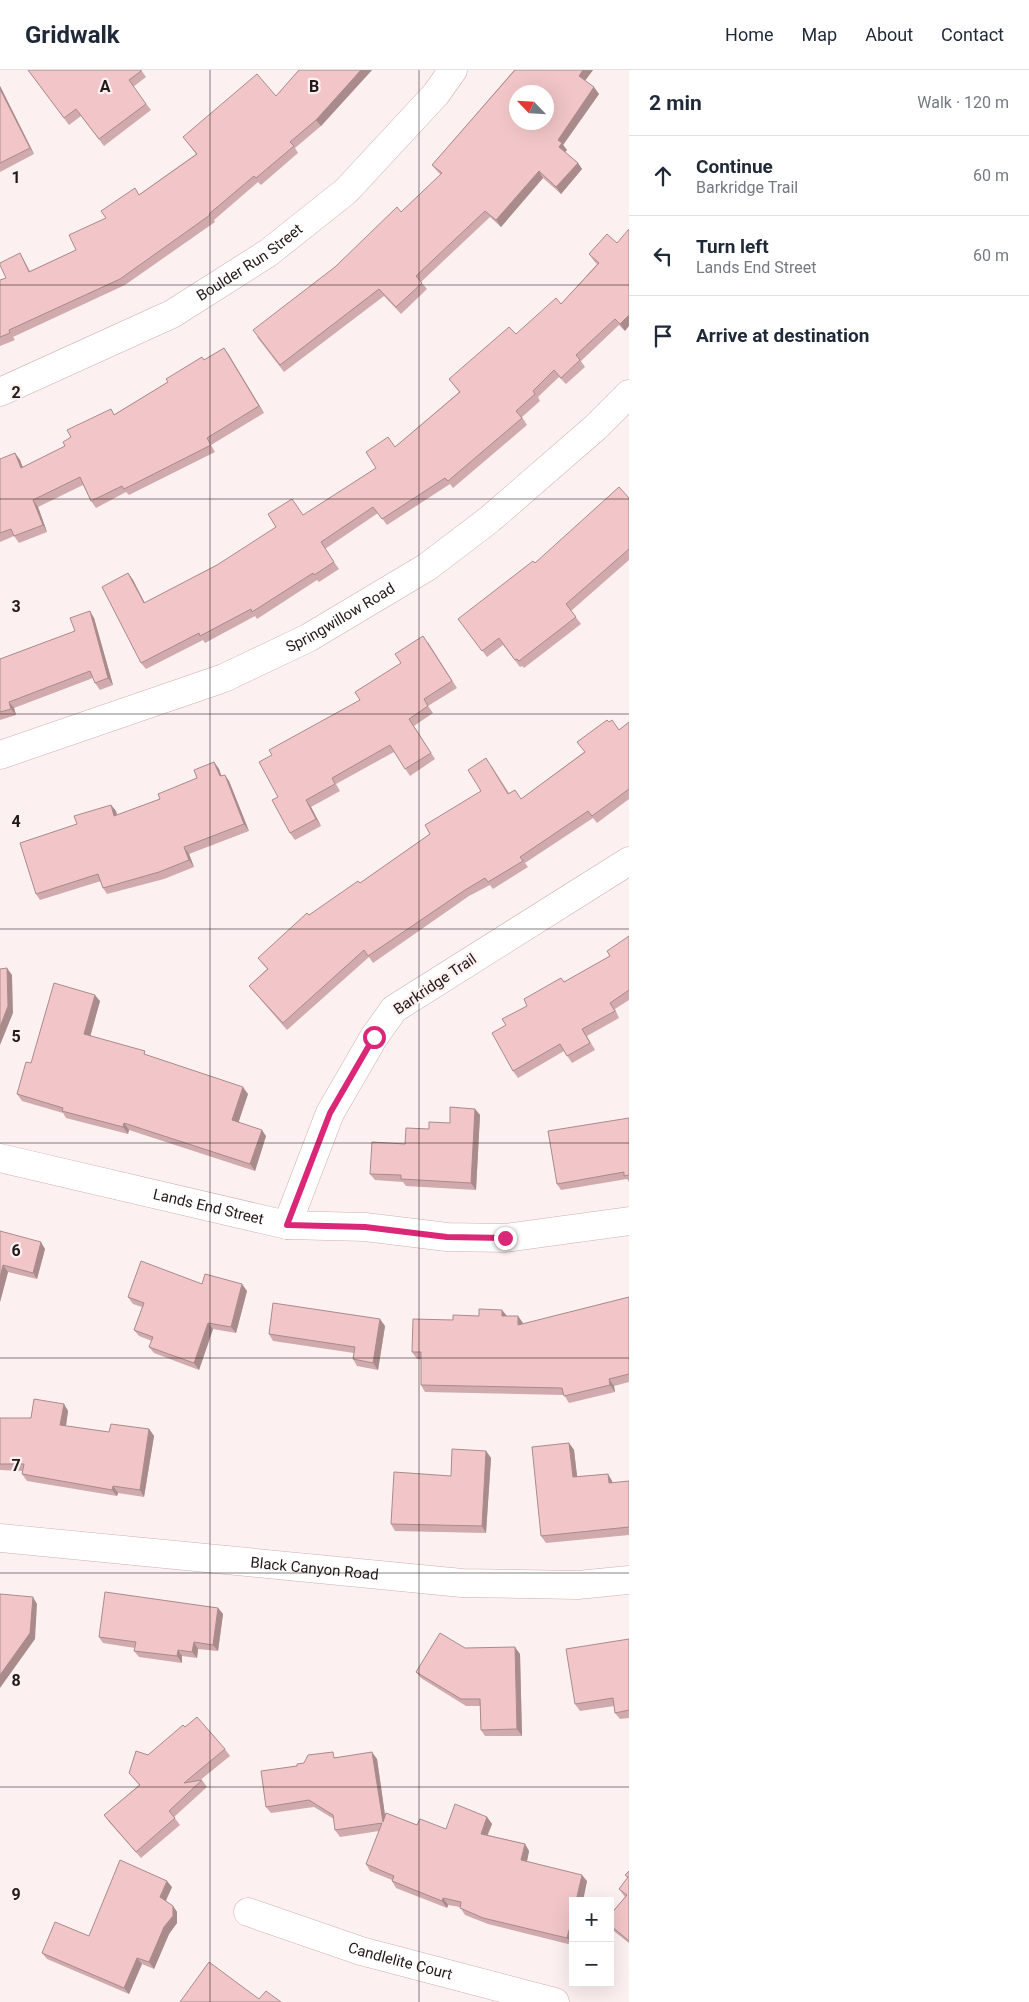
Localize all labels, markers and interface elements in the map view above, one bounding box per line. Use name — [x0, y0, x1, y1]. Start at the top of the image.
text: Gridwalk — [25, 21, 120, 49]
text: Home — [725, 24, 774, 45]
text: Map — [802, 24, 837, 45]
text: About — [865, 24, 913, 45]
text: Contact — [941, 24, 1004, 45]
text: A — [100, 77, 111, 96]
text: B — [309, 77, 319, 96]
north arrow — [509, 85, 554, 130]
text: 2 min — [649, 91, 702, 115]
text: Walk · 120 m — [917, 93, 1009, 112]
text: Continue — [696, 155, 773, 178]
icon: ahead — [649, 162, 677, 190]
text: 60 m — [973, 166, 1009, 185]
text: 1 — [11, 168, 21, 187]
text: Barkridge Trail — [696, 178, 798, 197]
street label: Boulder Run Street — [193, 220, 306, 305]
text: Turn left — [696, 235, 769, 258]
icon: left — [649, 242, 677, 270]
text: 60 m — [973, 246, 1009, 265]
text: Lands End Street — [696, 258, 817, 277]
icon: arrive — [649, 322, 677, 350]
text: Arrive at destination — [696, 324, 869, 347]
text: 2 — [11, 383, 21, 402]
street label: Springwillow Road — [283, 579, 398, 656]
text: 3 — [11, 597, 21, 616]
text: 4 — [11, 812, 21, 831]
street label: Barkridge Trail — [390, 950, 480, 1018]
route start — [363, 1026, 386, 1049]
text: 5 — [11, 1027, 21, 1046]
street label: Lands End Street — [151, 1185, 266, 1228]
route end — [494, 1227, 517, 1250]
text: 6 — [11, 1241, 21, 1260]
text: 7 — [11, 1456, 21, 1475]
street label: Black Canyon Road — [250, 1553, 379, 1584]
text: 8 — [11, 1671, 21, 1690]
text: 9 — [11, 1885, 21, 1904]
map controls — [569, 1897, 614, 1987]
button: + — [569, 1897, 614, 1942]
street label: Candlelite Court — [346, 1938, 454, 1984]
button: − — [569, 1942, 614, 1987]

